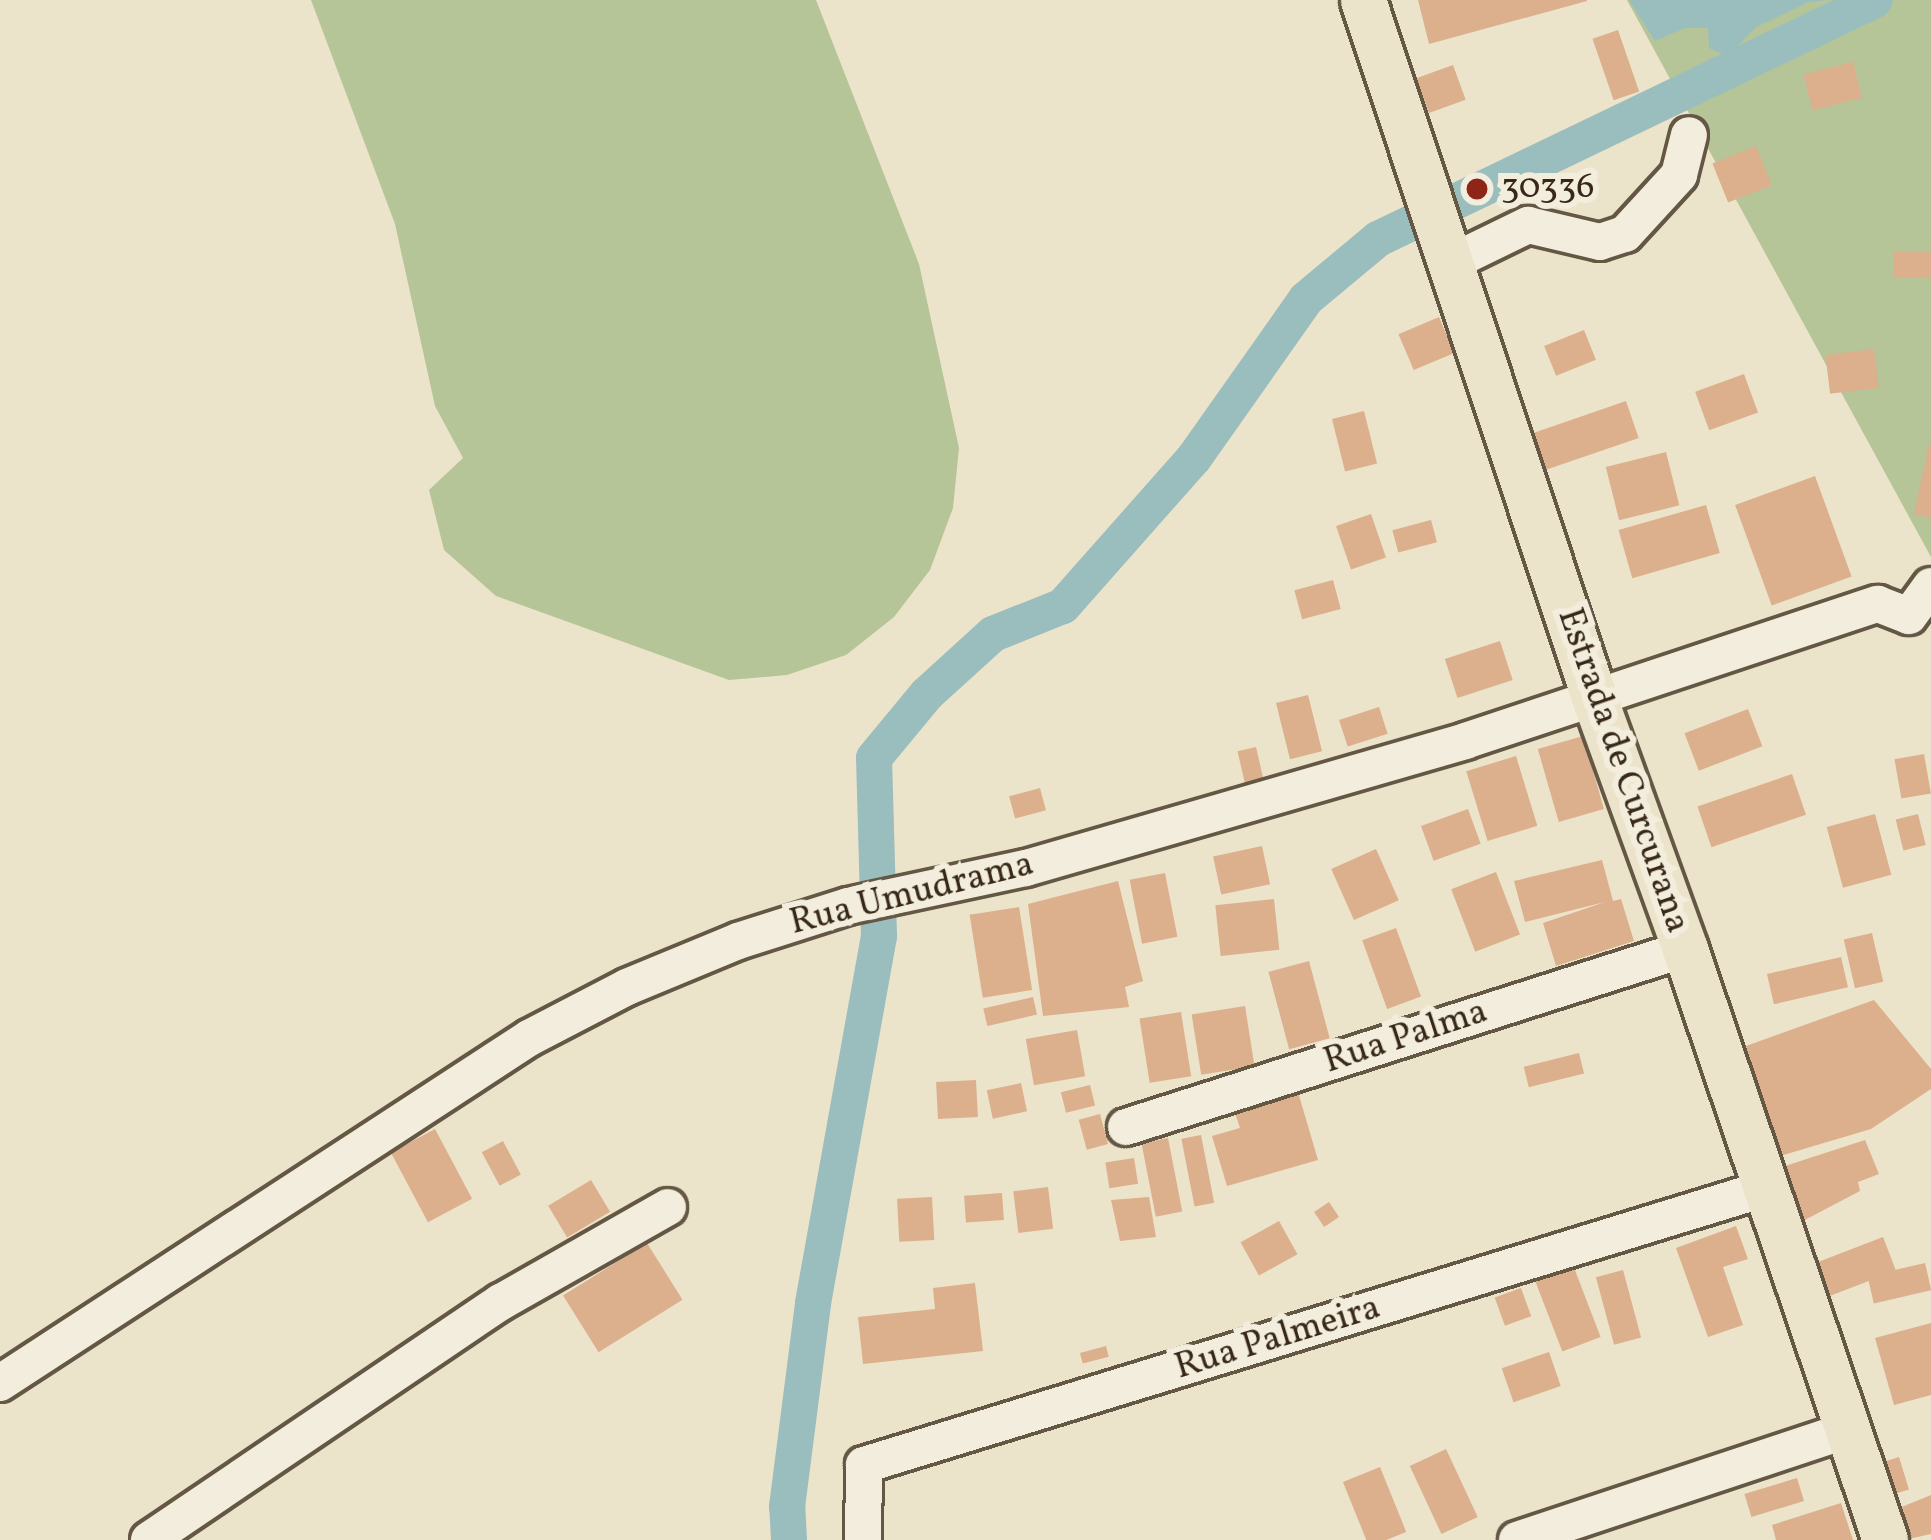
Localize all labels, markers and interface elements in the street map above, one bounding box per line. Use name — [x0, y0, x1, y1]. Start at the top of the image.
place label: 30336 — [1501, 167, 1594, 211]
marker: 30336 — [1464, 176, 1490, 202]
street label: Estrada de Curcurana — [1546, 603, 1698, 939]
street label: Rua Umudrama — [786, 844, 1038, 946]
street label: Rua Palma — [1319, 991, 1493, 1085]
street label: Rua Palmeira — [1170, 1287, 1386, 1391]

